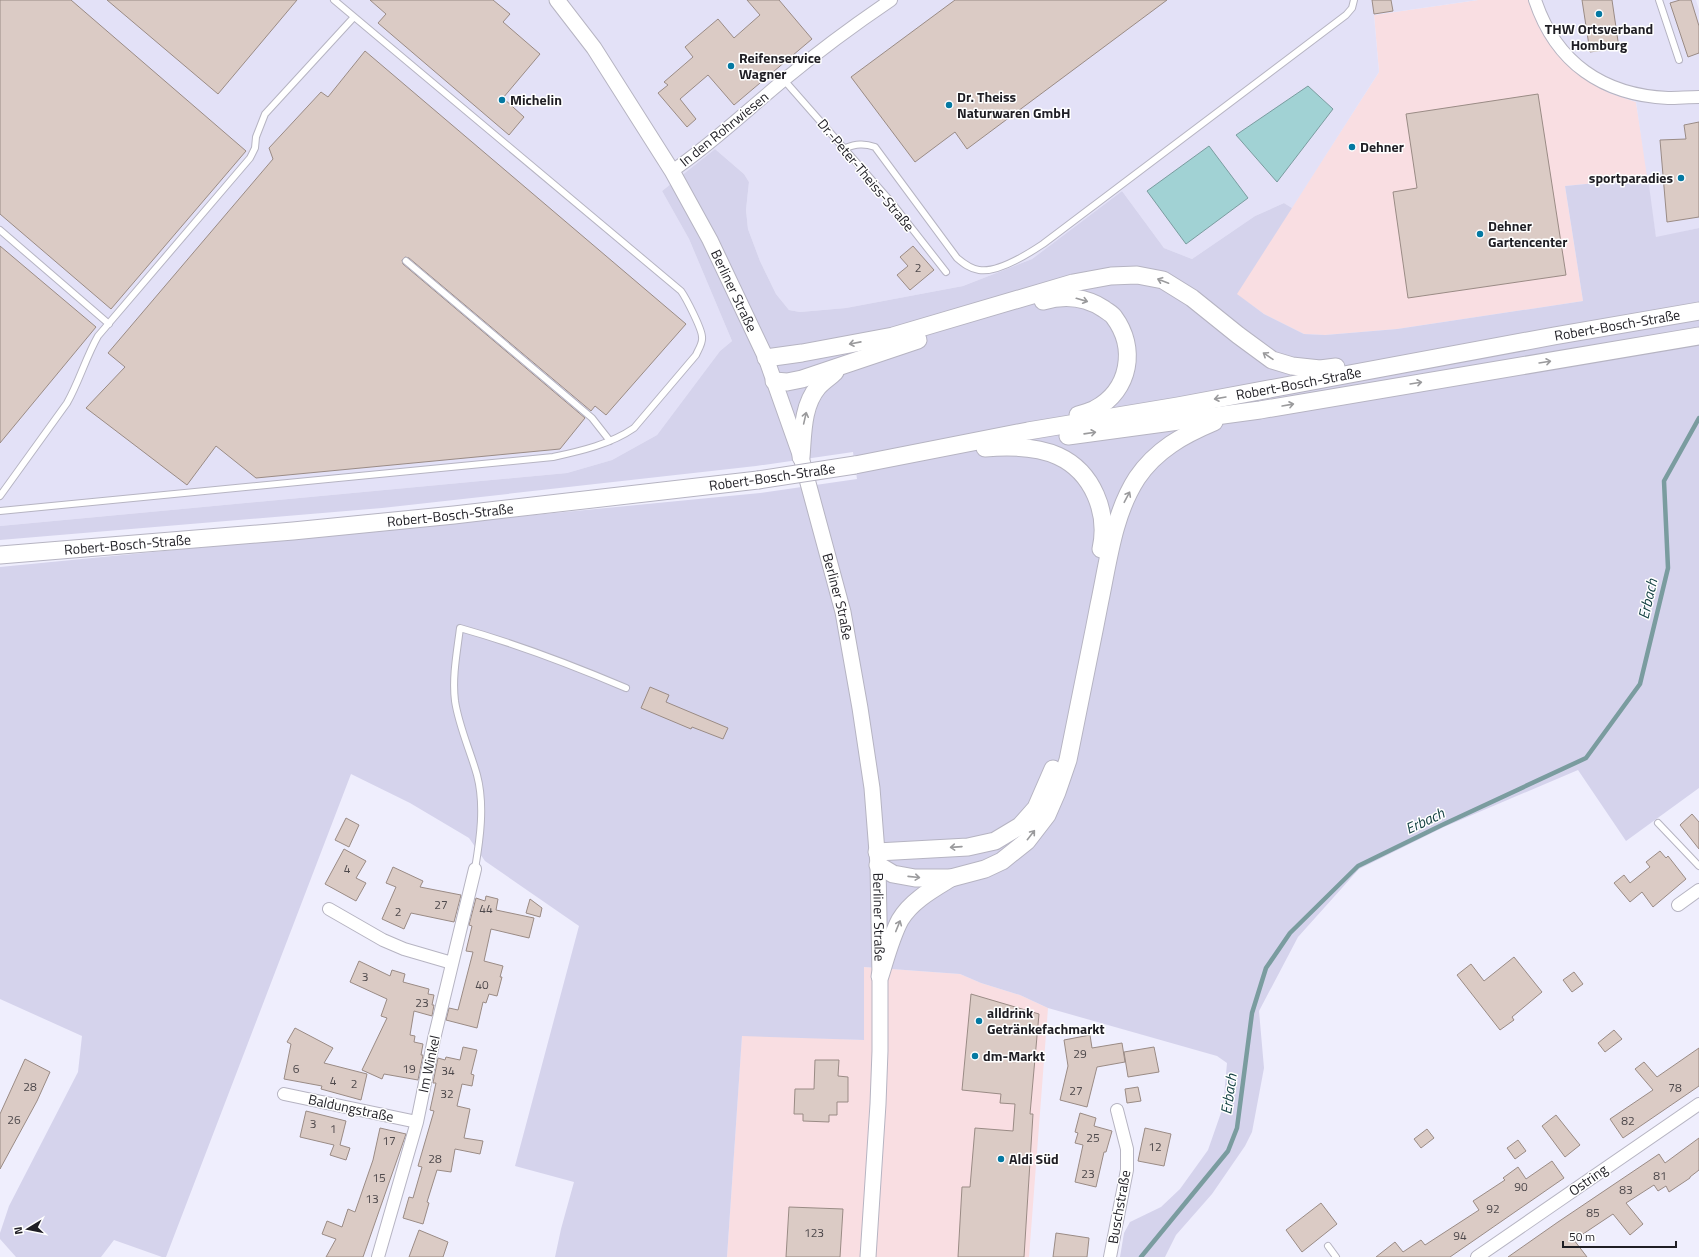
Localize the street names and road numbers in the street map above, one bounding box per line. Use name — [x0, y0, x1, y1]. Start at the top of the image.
street label: In den Rohrwiesen — [675, 86, 773, 171]
street label: Dr.-Peter-Theiss-Straße — [813, 114, 920, 236]
street label: Berliner Straße — [706, 246, 763, 335]
street label: Robert-Bosch-Straße — [1553, 303, 1682, 346]
street label: Robert-Bosch-Straße — [1234, 361, 1363, 405]
street label: Robert-Bosch-Straße — [708, 457, 836, 496]
street label: Robert-Bosch-Straße — [386, 497, 515, 532]
street label: Robert-Bosch-Straße — [63, 528, 192, 560]
street label: Berliner Straße — [817, 551, 859, 641]
street label: Berliner Straße — [868, 873, 891, 962]
street label: Im Winkel — [412, 1033, 445, 1094]
street label: Baldungstraße — [306, 1088, 396, 1127]
street label: Ostring — [1564, 1159, 1611, 1201]
street label: Buschstraße — [1102, 1168, 1135, 1245]

